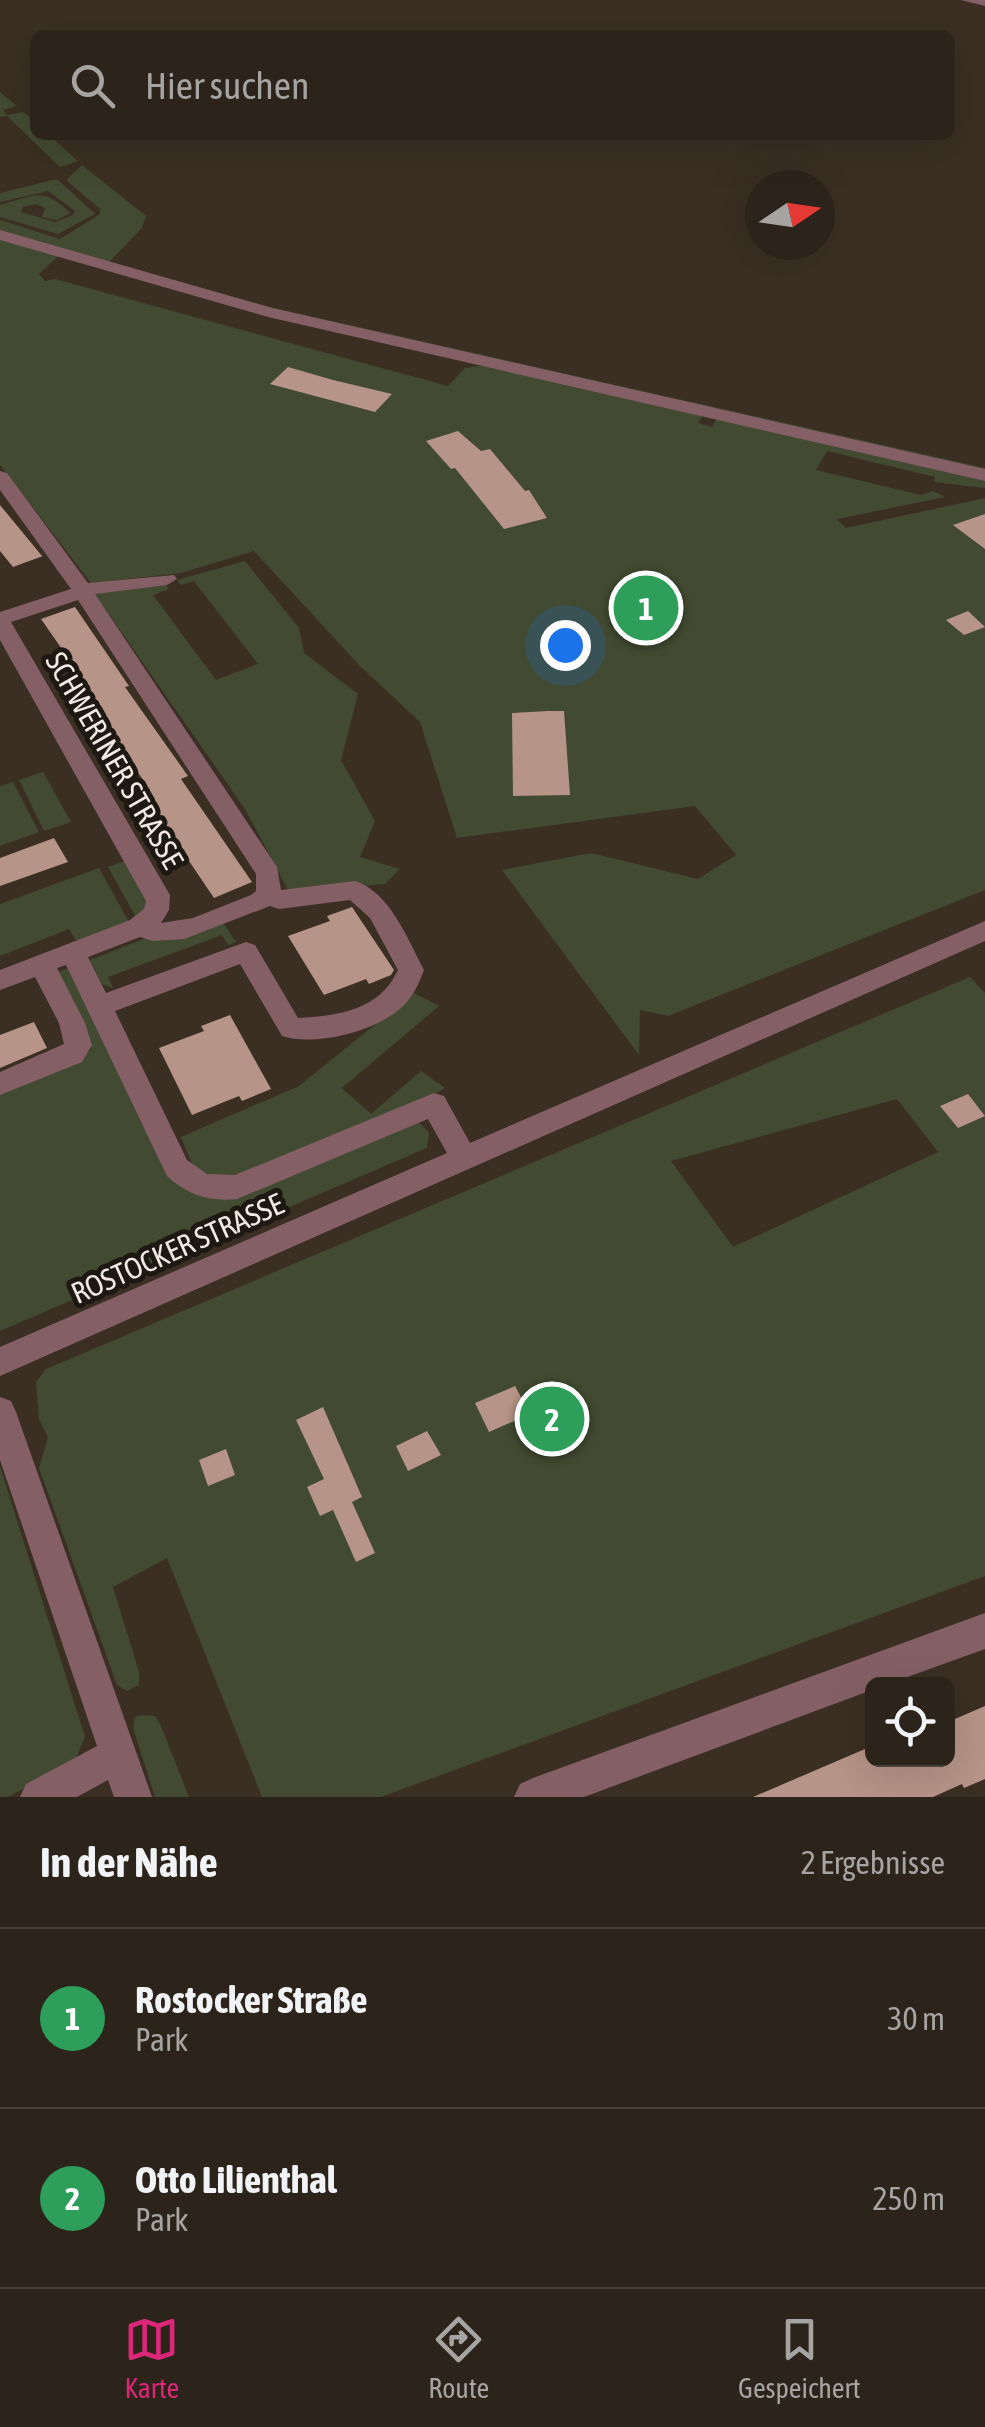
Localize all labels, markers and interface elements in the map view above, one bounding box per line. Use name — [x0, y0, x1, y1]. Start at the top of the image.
search box — [30, 30, 955, 140]
icon: search — [65, 58, 120, 113]
text: Hier suchen — [145, 64, 309, 107]
north arrow — [745, 170, 835, 260]
pin: 1 — [614, 570, 678, 646]
your location — [540, 620, 591, 671]
street label: SCHWERINER STRASSE — [39, 646, 191, 874]
street label: ROSTOCKER STRASSE — [66, 1186, 288, 1310]
pin: 2 — [520, 1382, 584, 1456]
map controls — [865, 1677, 955, 1767]
button: locate — [865, 1677, 955, 1767]
text: In der Nähe — [40, 1838, 218, 1886]
text: 2 Ergebnisse — [801, 1844, 945, 1881]
text: Rostocker Straße — [135, 1978, 368, 2021]
text: 1 — [65, 2000, 80, 2037]
text: 30 m — [887, 2000, 945, 2037]
text: Park — [135, 2021, 188, 2058]
text: Otto Lilienthal — [135, 2158, 337, 2201]
text: 2 — [65, 2180, 80, 2217]
text: 250 m — [872, 2180, 945, 2217]
text: Park — [135, 2201, 188, 2238]
tab: Karte — [124, 2312, 179, 2404]
tab: Route — [428, 2312, 489, 2404]
tab: Gespeichert — [738, 2312, 861, 2404]

